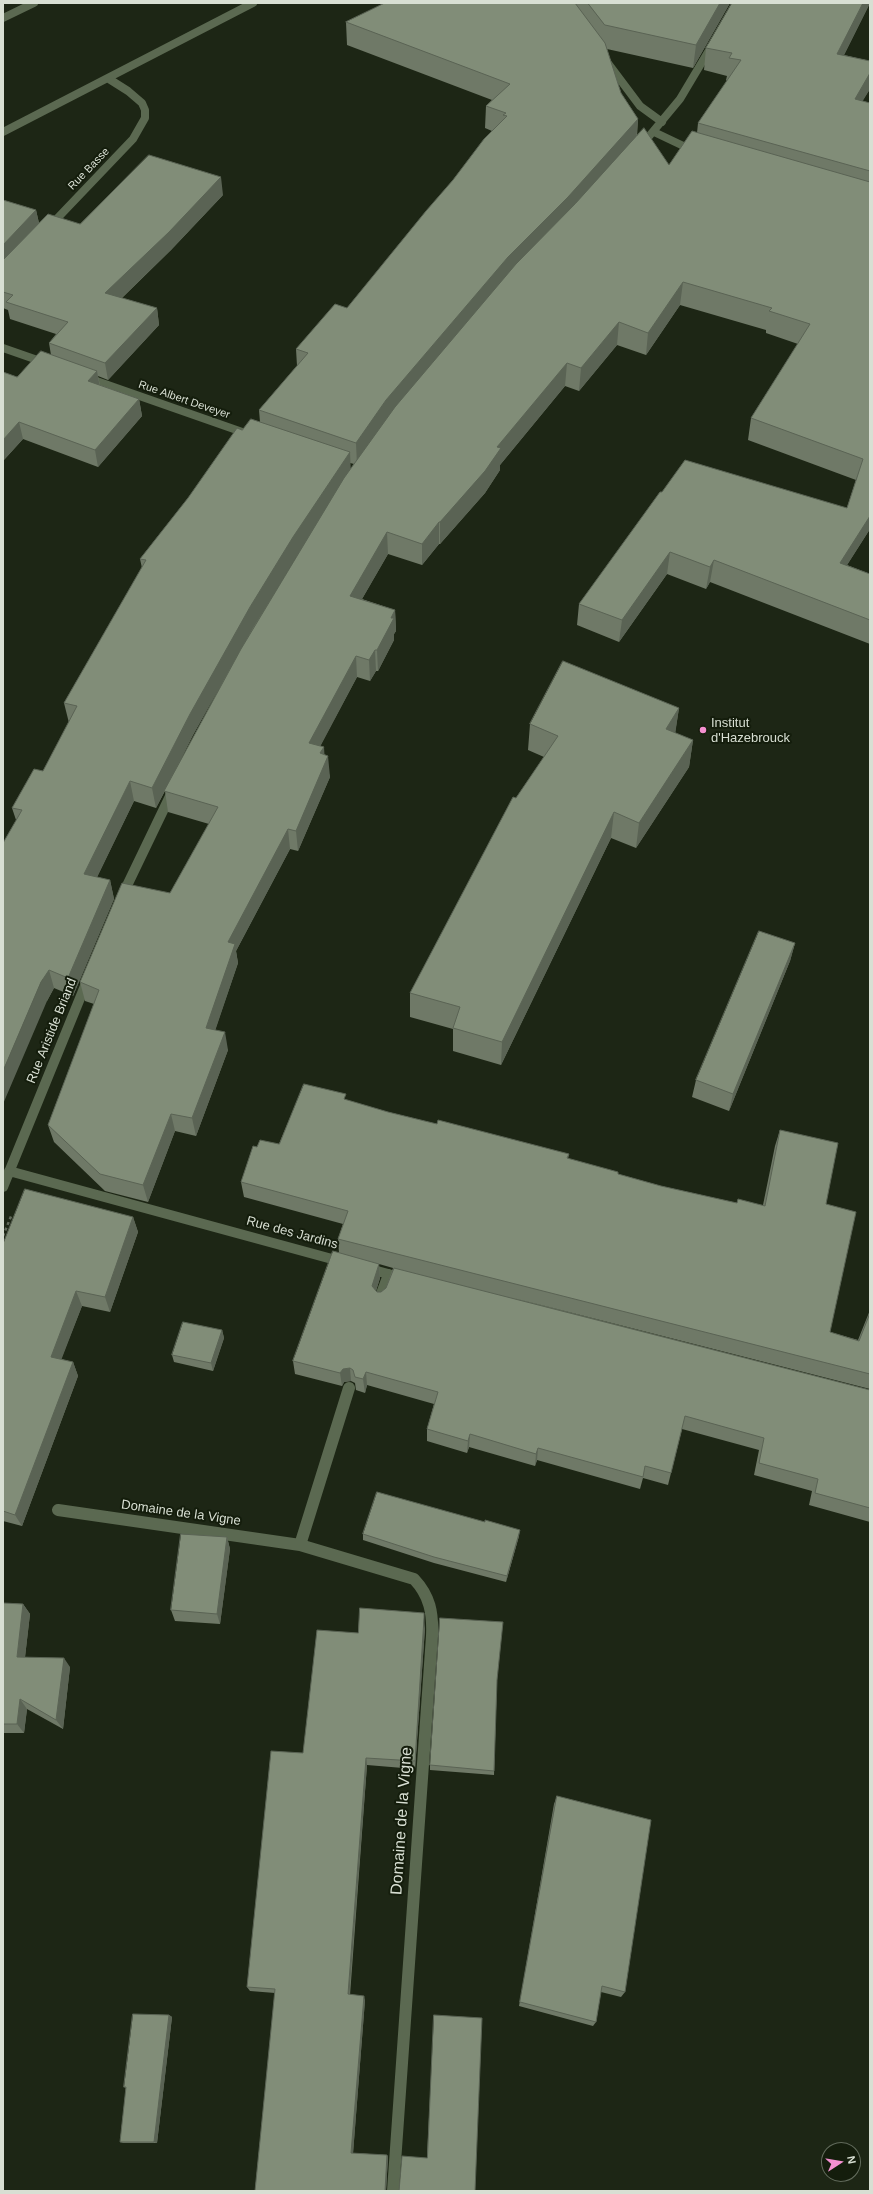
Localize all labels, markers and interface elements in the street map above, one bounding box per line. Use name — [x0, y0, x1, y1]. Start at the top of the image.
street label: Rue Basse — [66, 145, 112, 193]
street label: Rue Albert Deveyer — [136, 378, 232, 422]
place label: Institut d'Hazebrouck — [711, 715, 790, 746]
marker: Institut d'Hazebrouck — [698, 725, 708, 735]
street label: Rue Aristide Briand — [24, 976, 80, 1086]
street label: Rue des Jardins — [245, 1213, 339, 1253]
street label: Domaine de la Vigne — [120, 1497, 242, 1529]
street label: Domaine de la Vigne — [387, 1746, 417, 1896]
north arrow — [821, 2142, 861, 2182]
text: N — [845, 2155, 858, 2165]

